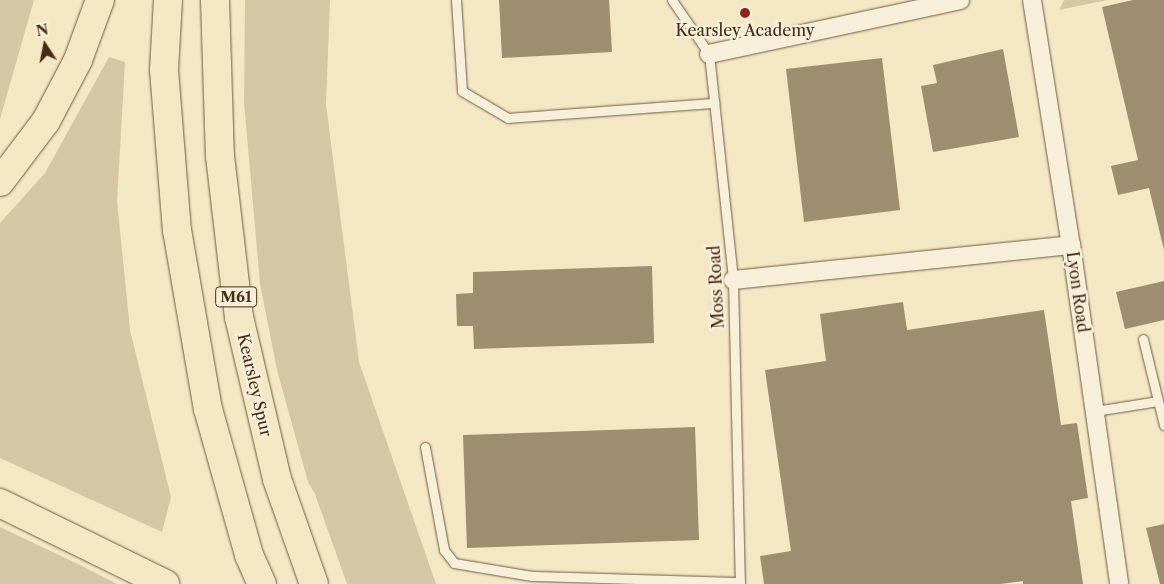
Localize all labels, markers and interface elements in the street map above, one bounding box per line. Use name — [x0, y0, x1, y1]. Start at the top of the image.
marker: Kearsley Academy — [739, 7, 751, 19]
north arrow — [20, 20, 70, 70]
text: N — [34, 20, 50, 40]
place label: Kearsley Academy — [675, 20, 815, 40]
street label: Moss Road — [704, 245, 728, 329]
street label: Lyon Road — [1063, 250, 1093, 334]
road number: M61 — [215, 284, 257, 310]
street label: Kearsley Spur — [234, 331, 276, 439]

